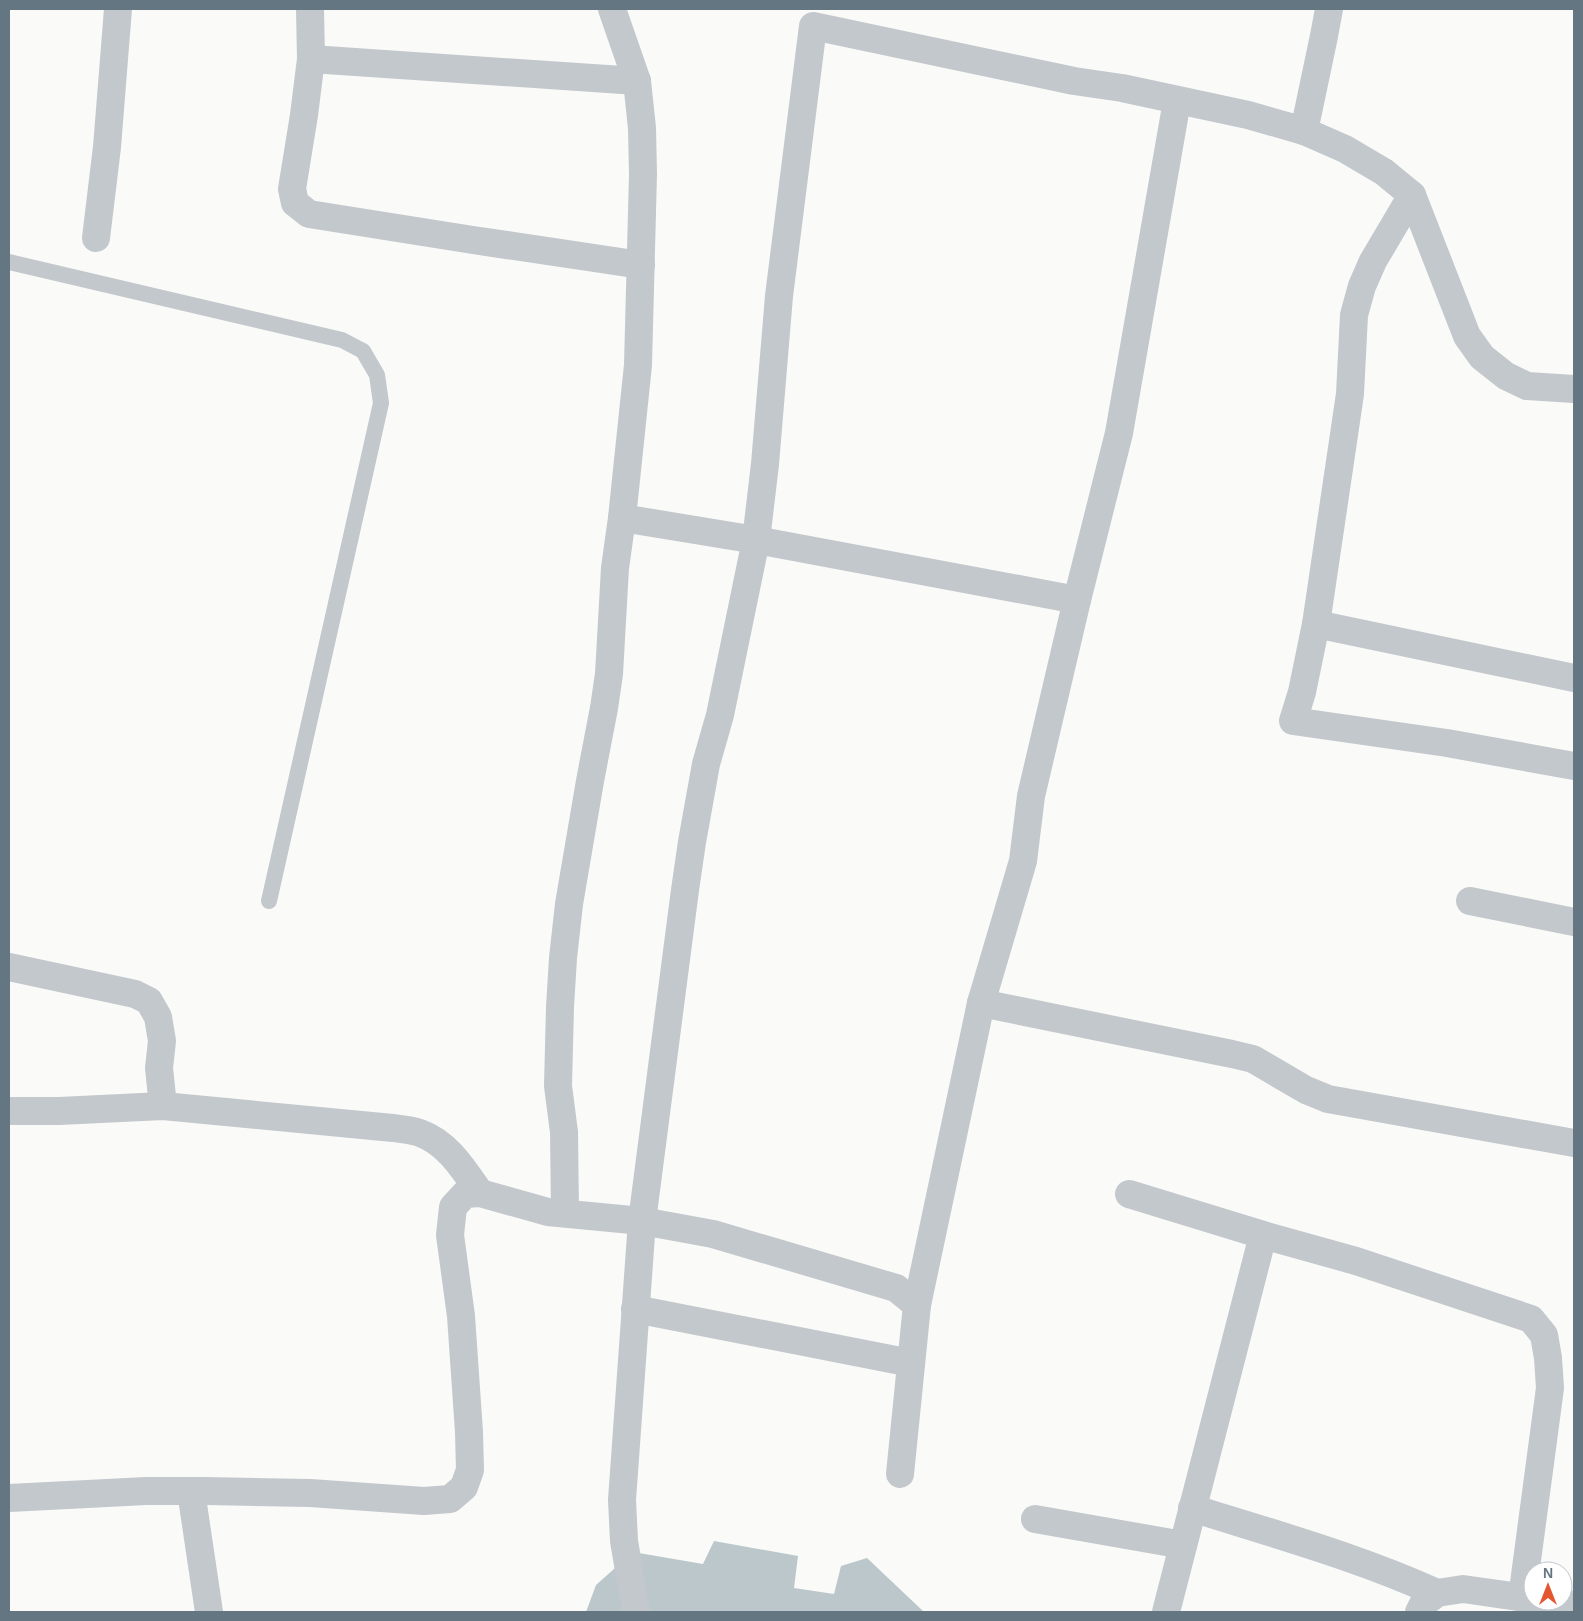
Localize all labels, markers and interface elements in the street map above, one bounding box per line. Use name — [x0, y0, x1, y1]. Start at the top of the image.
north arrow — [1523, 1561, 1573, 1611]
text: N — [1543, 1565, 1553, 1581]

